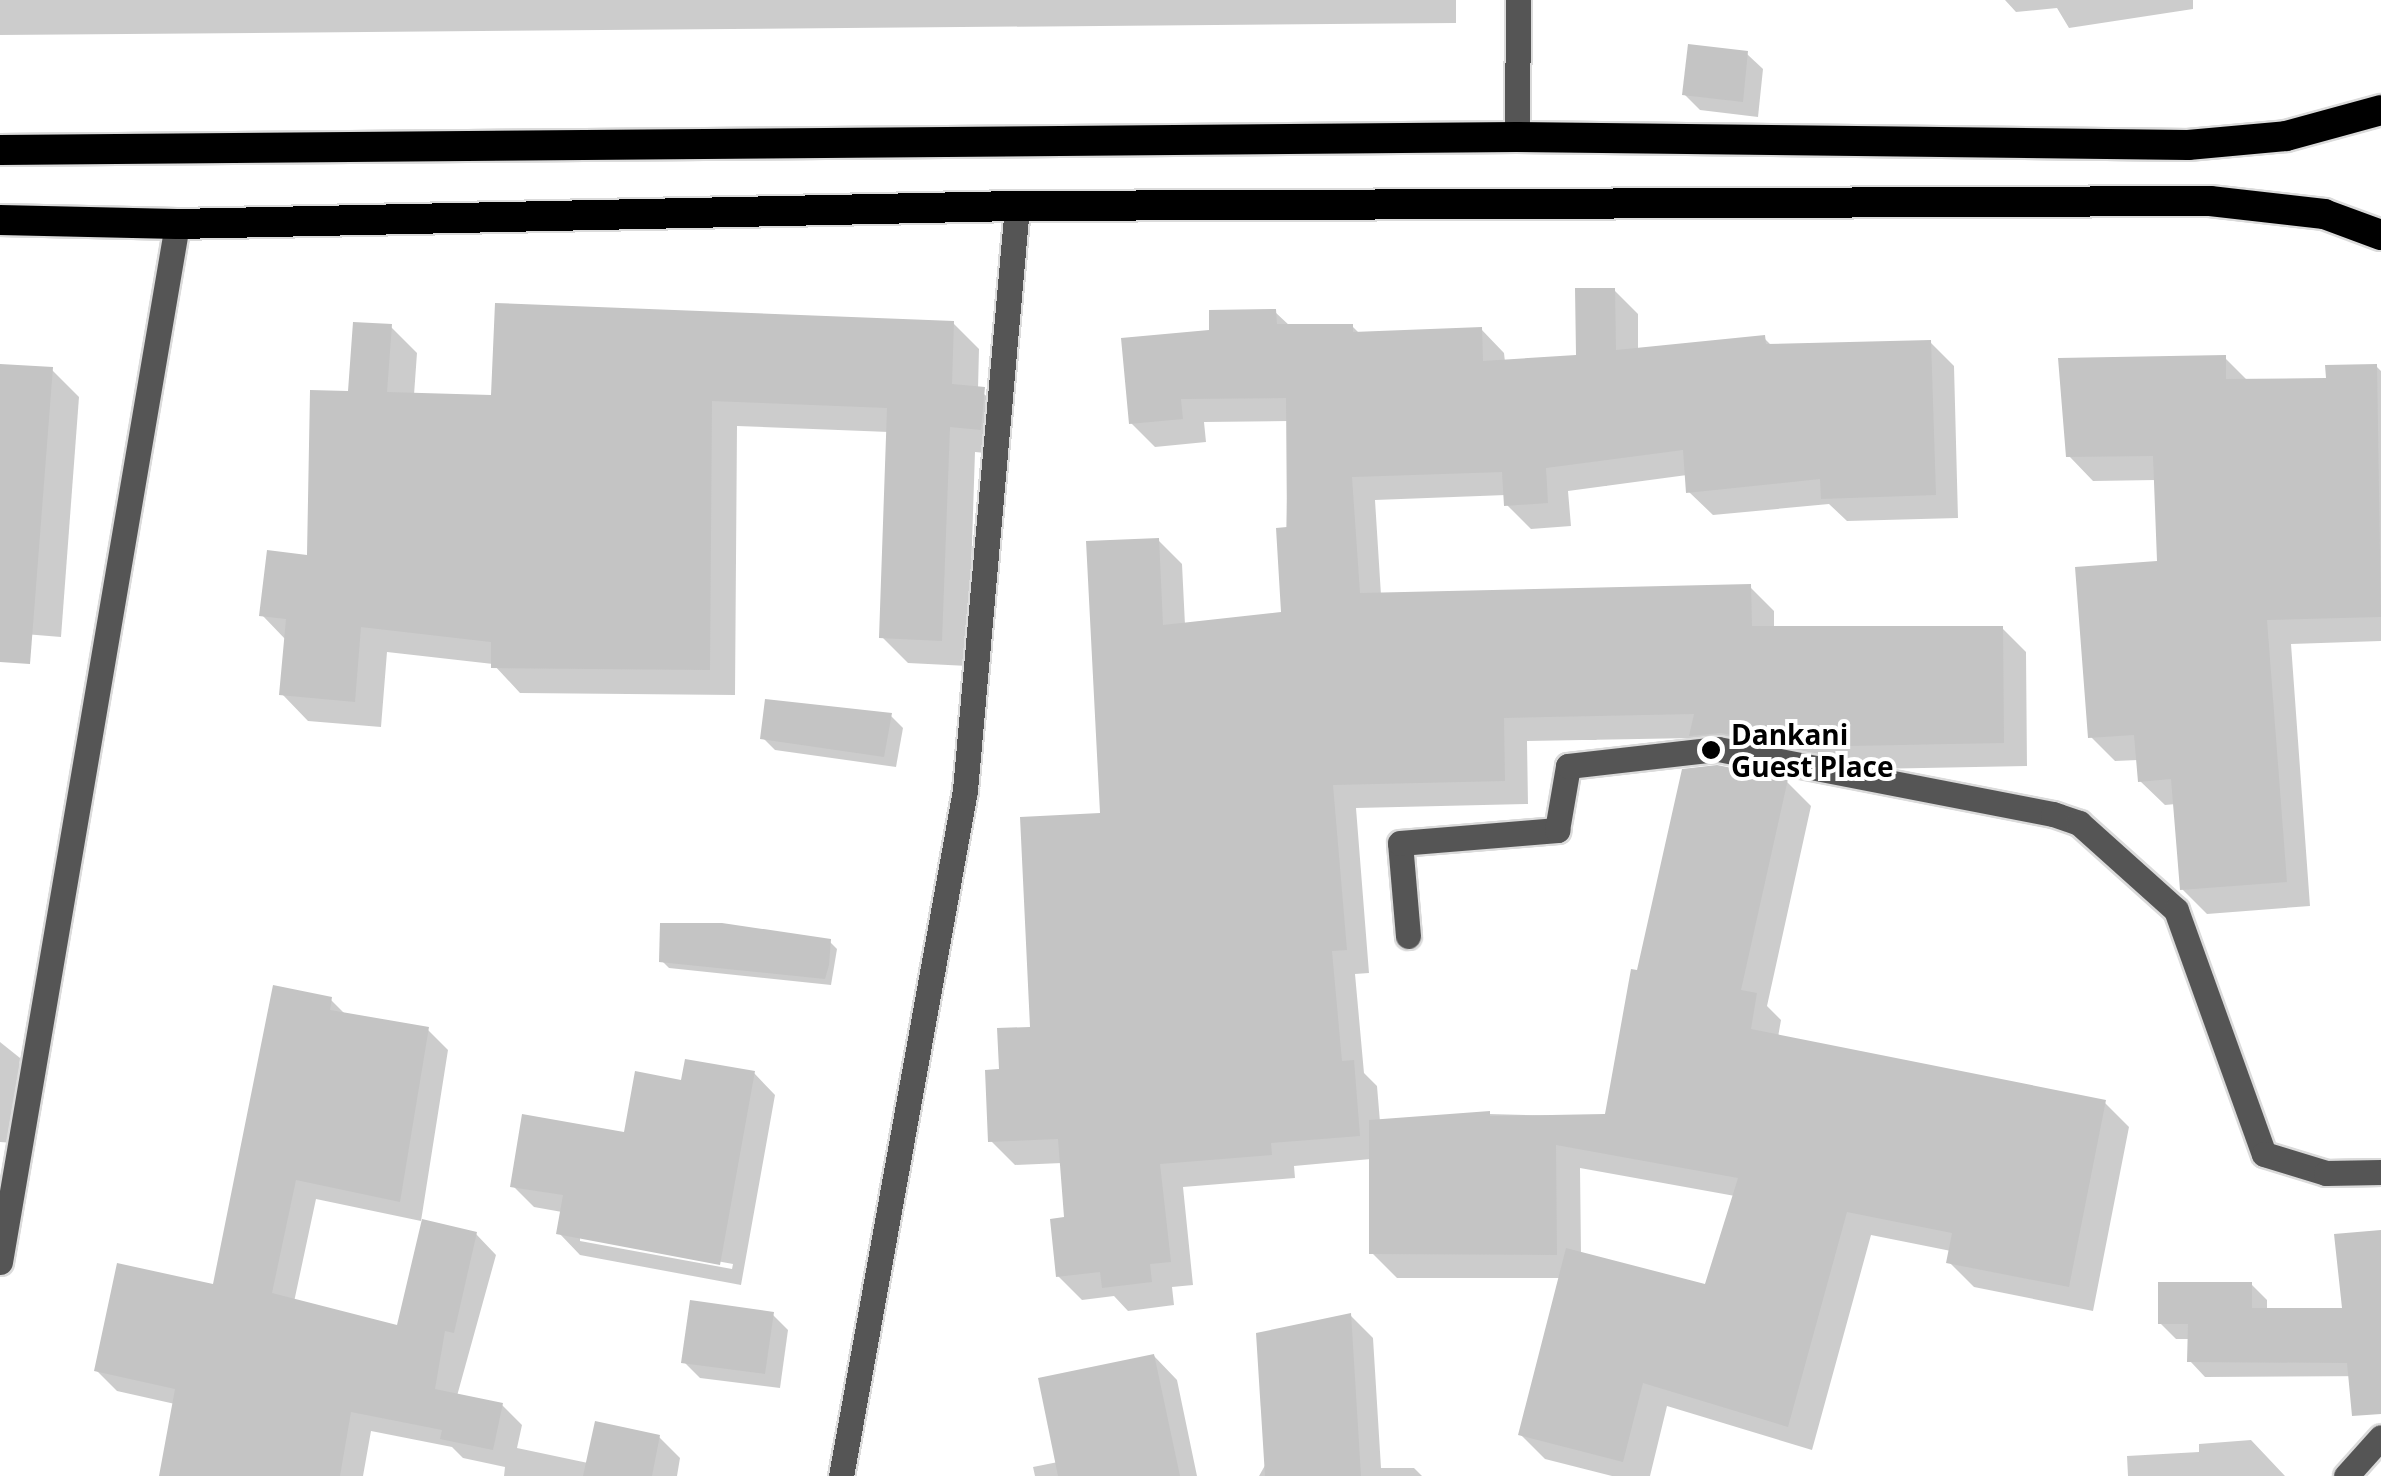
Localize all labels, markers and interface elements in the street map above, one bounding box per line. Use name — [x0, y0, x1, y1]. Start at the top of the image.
place label: Dankani Guest Place — [1731, 717, 1894, 783]
marker: Dankani Guest Place — [1700, 739, 1722, 761]

